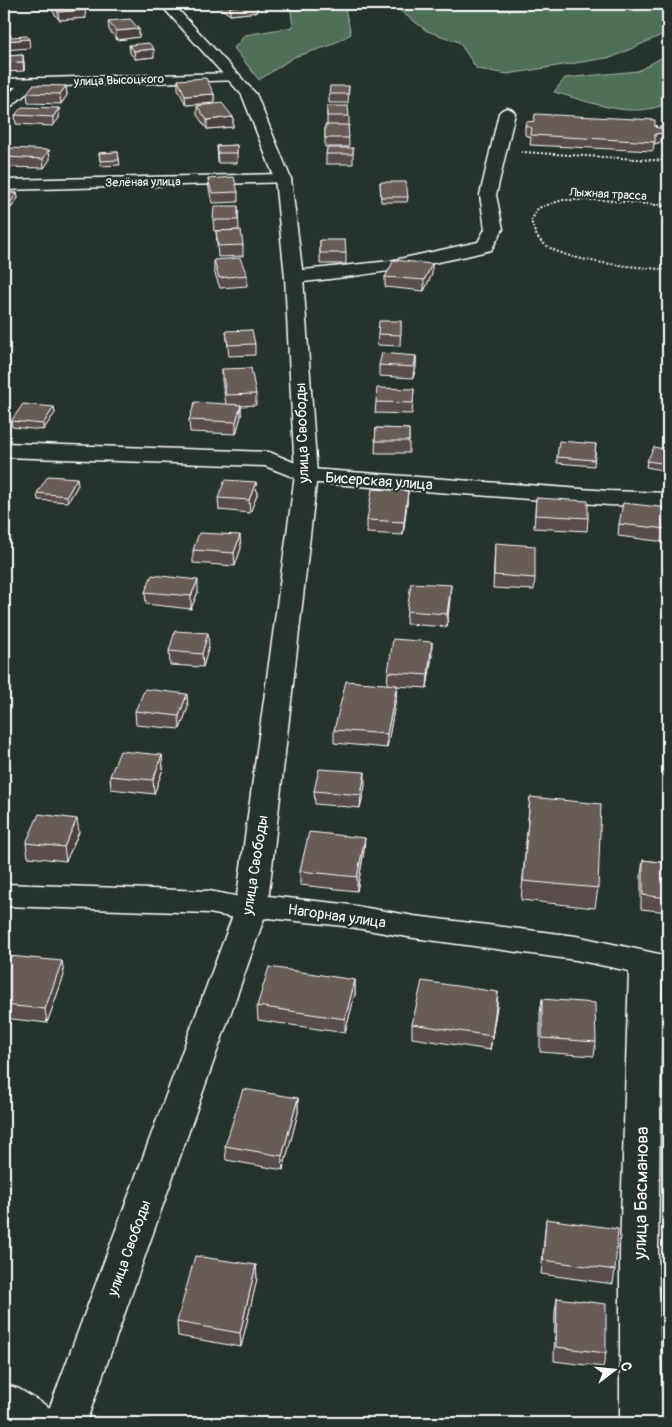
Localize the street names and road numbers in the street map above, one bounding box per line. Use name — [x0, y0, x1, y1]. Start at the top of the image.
street label: улица Высоцкого — [73, 71, 165, 90]
street label: Зелёная улица — [105, 174, 181, 191]
street label: Лыжная трасса — [568, 185, 647, 204]
street label: улица Свободы — [291, 382, 314, 485]
street label: Бисерская улица — [325, 468, 433, 495]
street label: улица Свободы — [238, 814, 273, 917]
street label: Нагорная улица — [287, 900, 387, 933]
street label: улица Басманова — [629, 1126, 654, 1261]
street label: улица Свободы — [103, 1198, 156, 1300]

